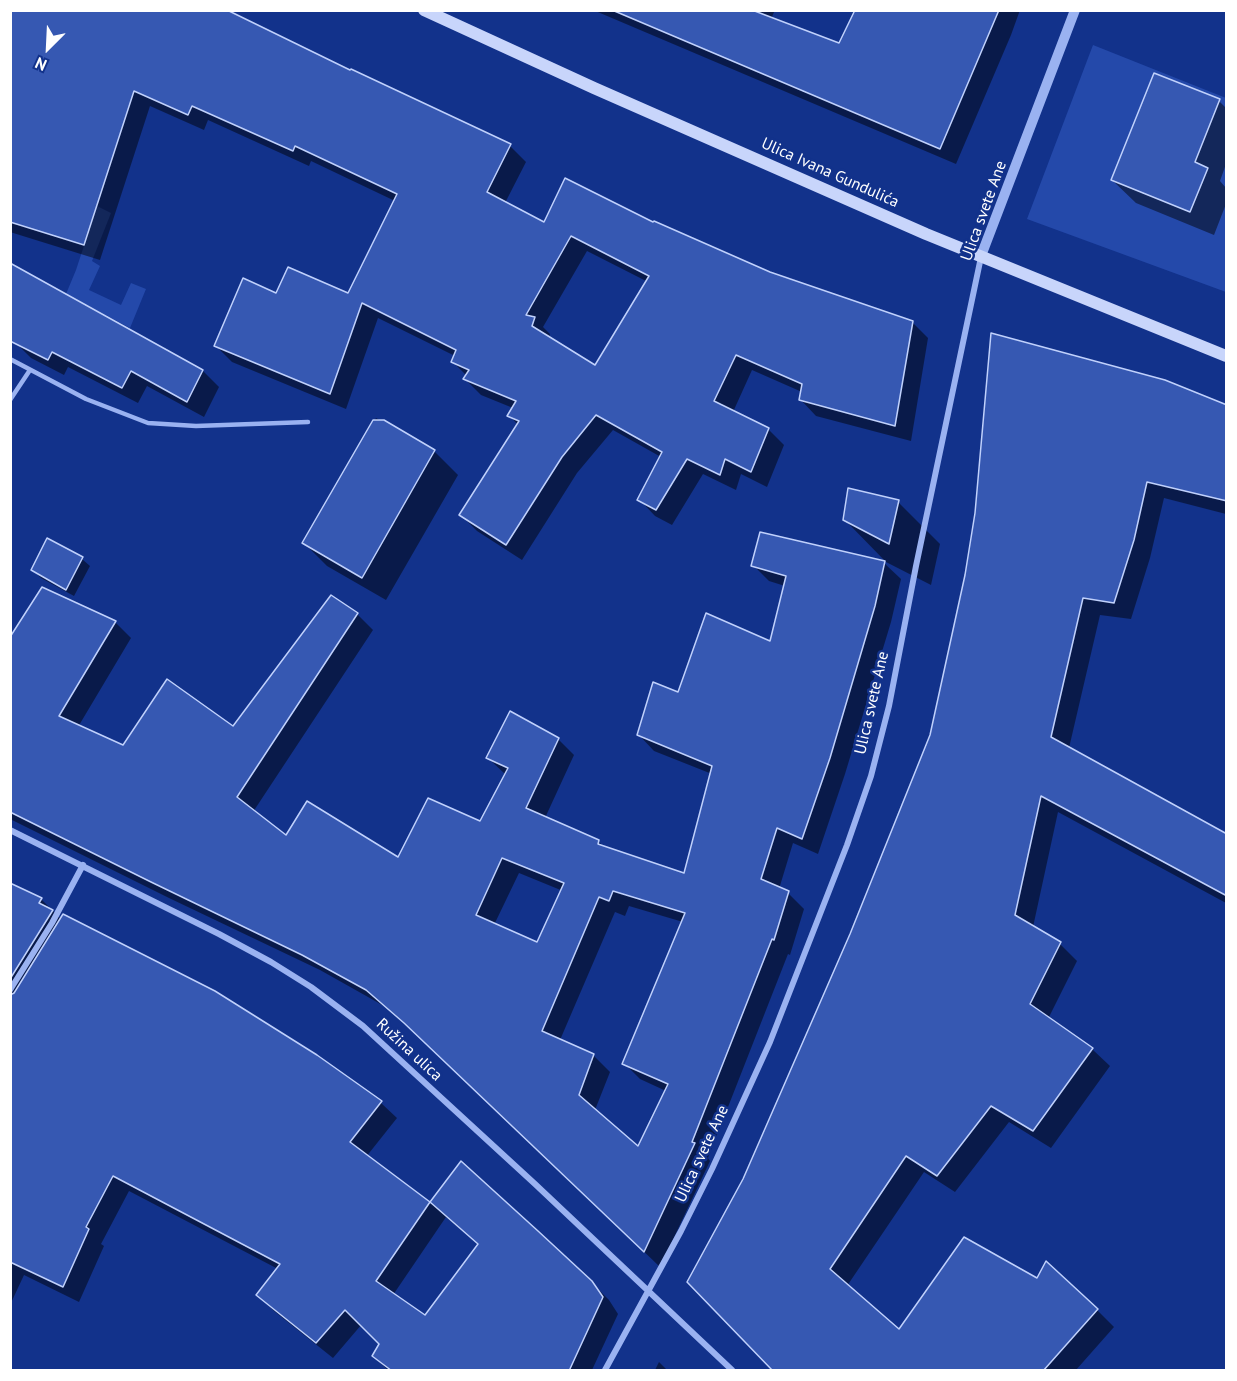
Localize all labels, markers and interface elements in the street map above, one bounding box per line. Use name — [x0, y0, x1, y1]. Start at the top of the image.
north arrow — [18, 18, 78, 78]
text: N — [32, 53, 50, 76]
street label: Ulica Ivana Gundulića — [758, 134, 902, 212]
street label: Ulica svete Ane — [957, 158, 1011, 264]
street label: Ulica svete Ane — [851, 650, 893, 756]
street label: Ružina ulica — [372, 1015, 446, 1085]
street label: Ulica svete Ane — [671, 1102, 733, 1206]

